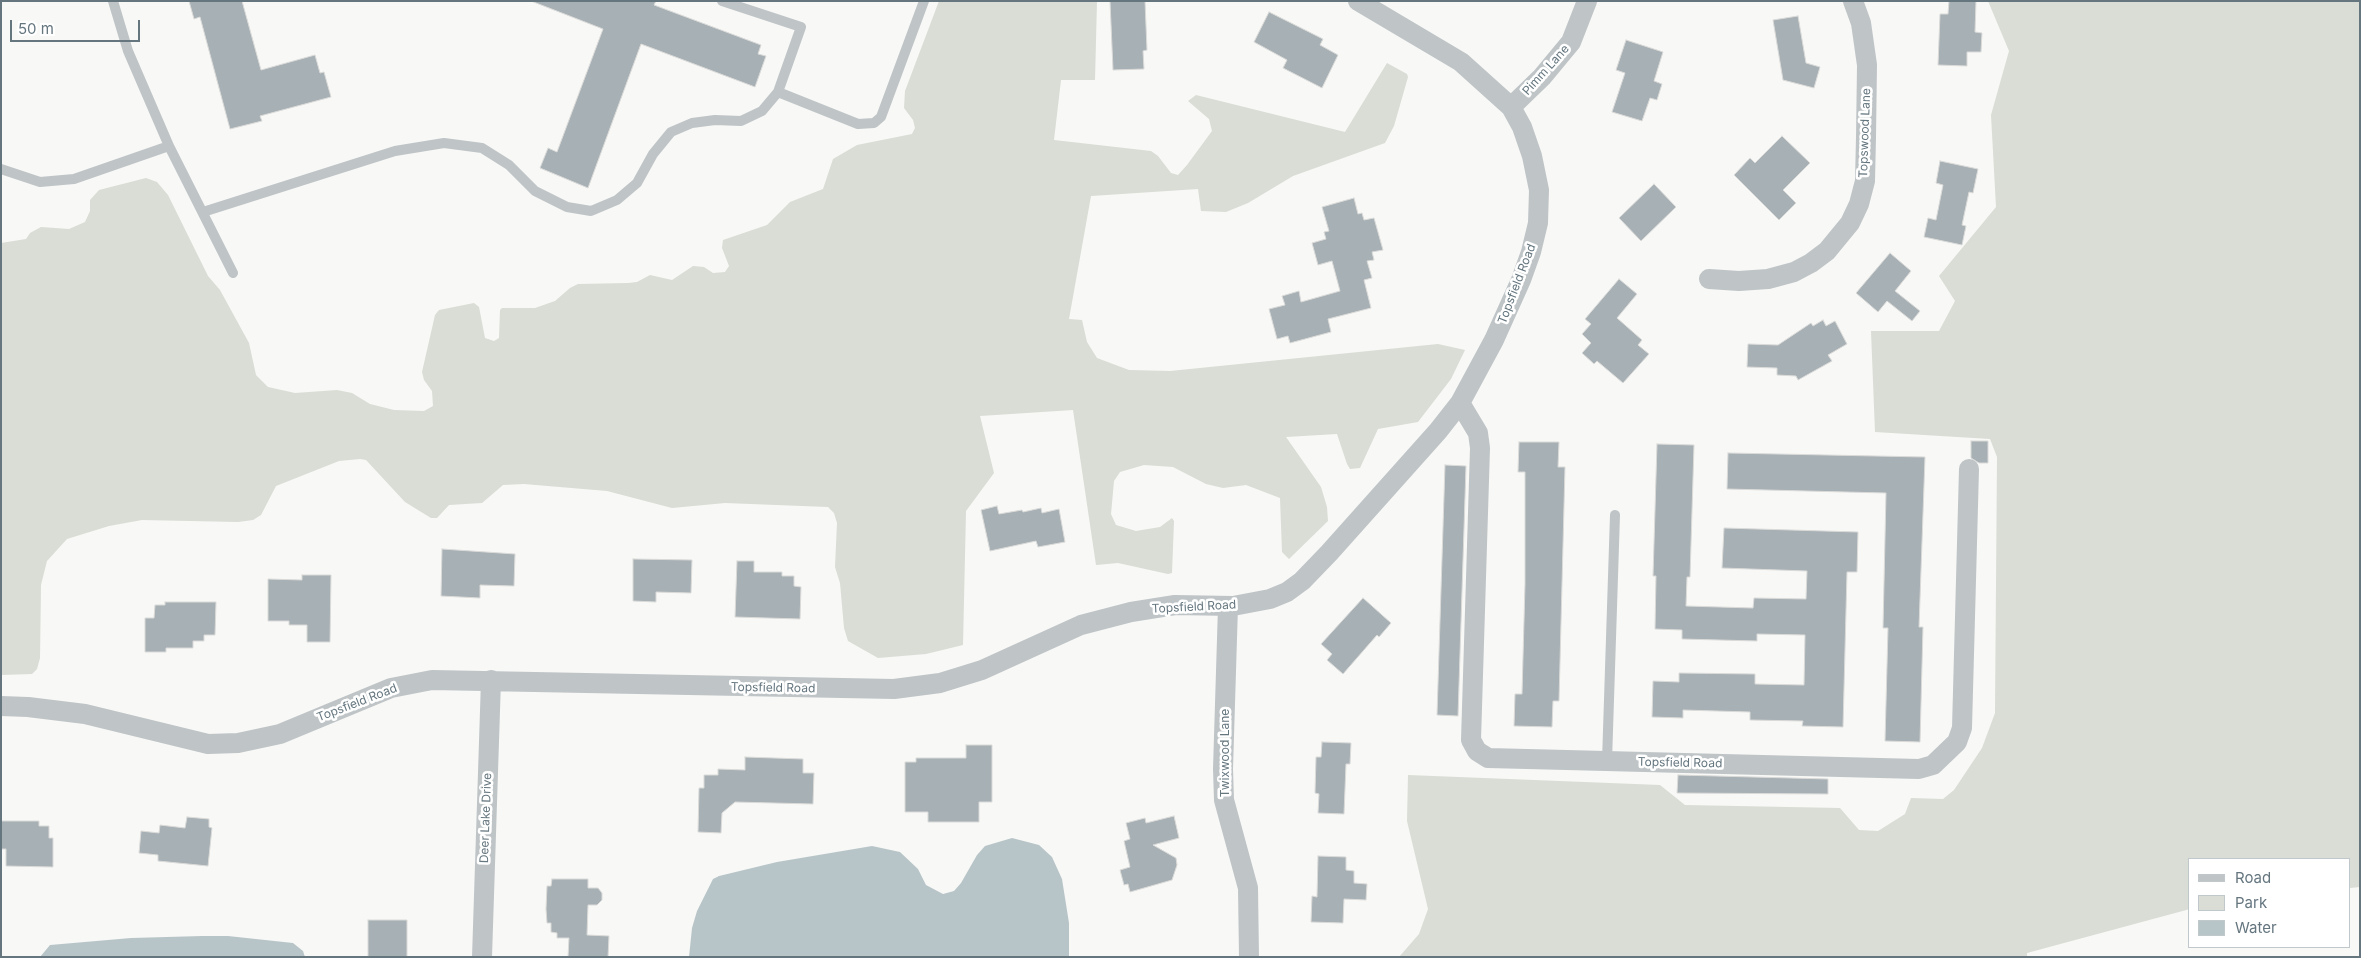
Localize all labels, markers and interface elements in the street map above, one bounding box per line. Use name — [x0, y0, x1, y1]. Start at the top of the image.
scale bar — [12, 10, 142, 42]
text: 50 m — [18, 19, 54, 38]
street label: Pimm Lane — [1520, 42, 1572, 98]
street label: Topswood Lane — [1856, 88, 1874, 178]
street label: Topsfield Road — [1495, 242, 1539, 326]
street label: Topsfield Road — [1151, 598, 1237, 616]
street label: Topsfield Road — [731, 680, 815, 696]
street label: Topsfield Road — [315, 681, 399, 725]
street label: Twixwood Lane — [1218, 709, 1232, 797]
street label: Topsfield Road — [1638, 755, 1722, 771]
street label: Deer Lake Drive — [477, 773, 495, 863]
legend — [2188, 858, 2351, 948]
text: Road — [2235, 868, 2271, 887]
text: Park — [2235, 893, 2267, 912]
text: Water — [2235, 918, 2277, 937]

